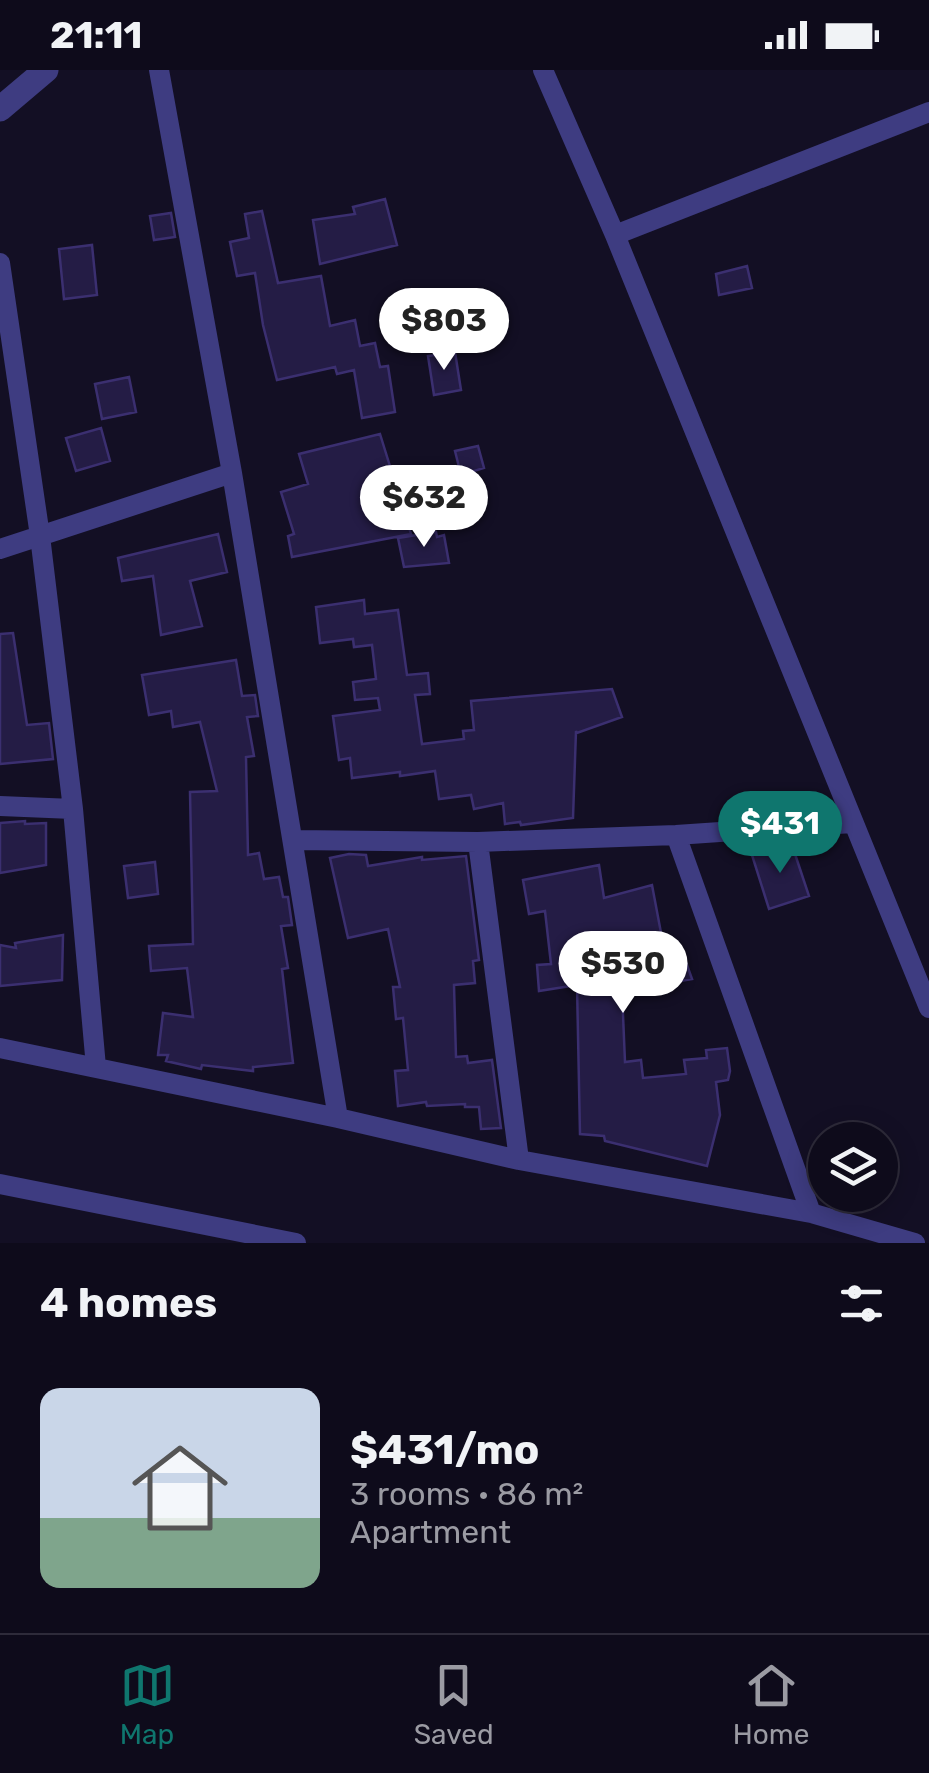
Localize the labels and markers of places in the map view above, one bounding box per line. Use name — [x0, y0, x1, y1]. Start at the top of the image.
pin: $803 — [385, 288, 503, 373]
pin: $632 — [365, 465, 483, 550]
pin: $431 — [721, 791, 839, 876]
pin: $530 — [564, 931, 682, 1016]

